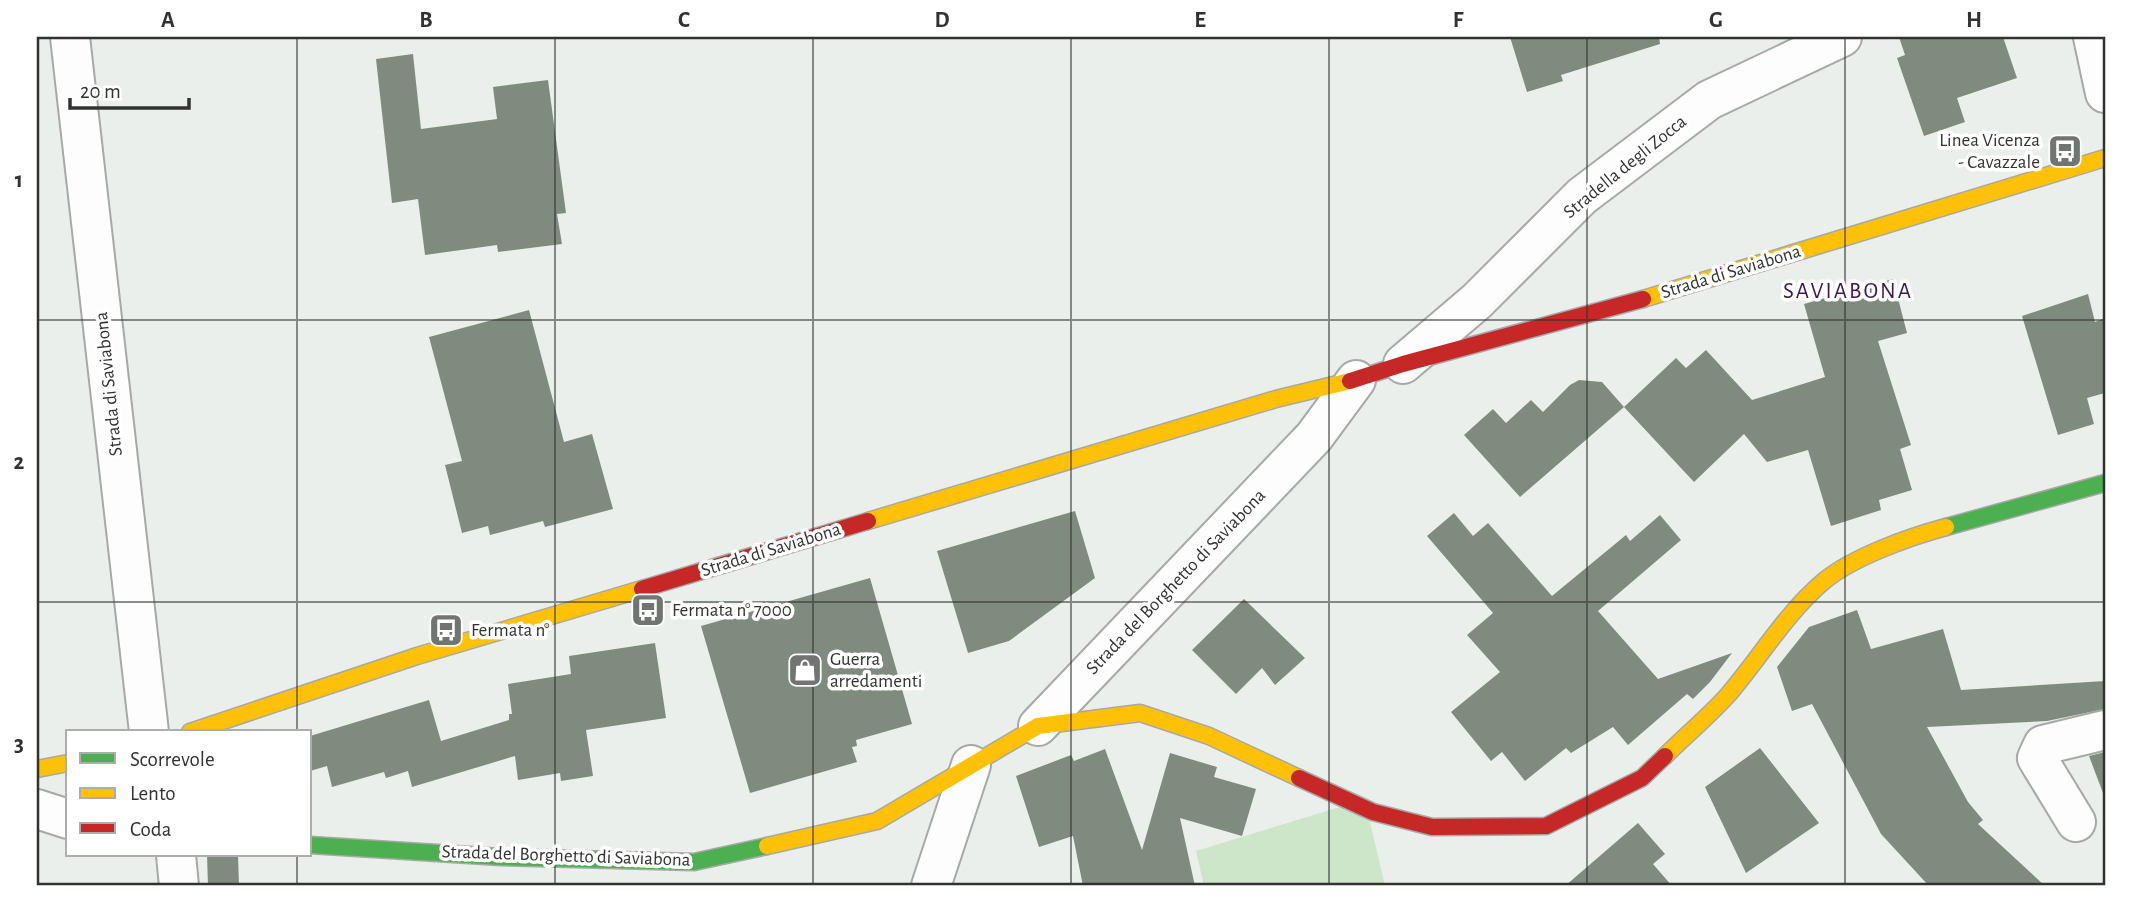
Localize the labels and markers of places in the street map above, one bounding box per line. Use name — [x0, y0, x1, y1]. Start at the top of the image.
place label: Linea Vicenza - Cavazzale — [1939, 131, 2040, 172]
bus stop icon: Linea Vicenza - Cavazzale — [2046, 132, 2084, 170]
bus stop icon: Fermata n° 7000 — [629, 591, 667, 629]
place label: Fermata n° 7000 — [672, 601, 792, 620]
bus stop icon: Fermata n° — [427, 611, 465, 649]
place label: Fermata n° — [471, 621, 550, 640]
place label: Guerra arredamenti — [830, 650, 922, 691]
shop icon: Guerra arredamenti — [786, 651, 824, 689]

